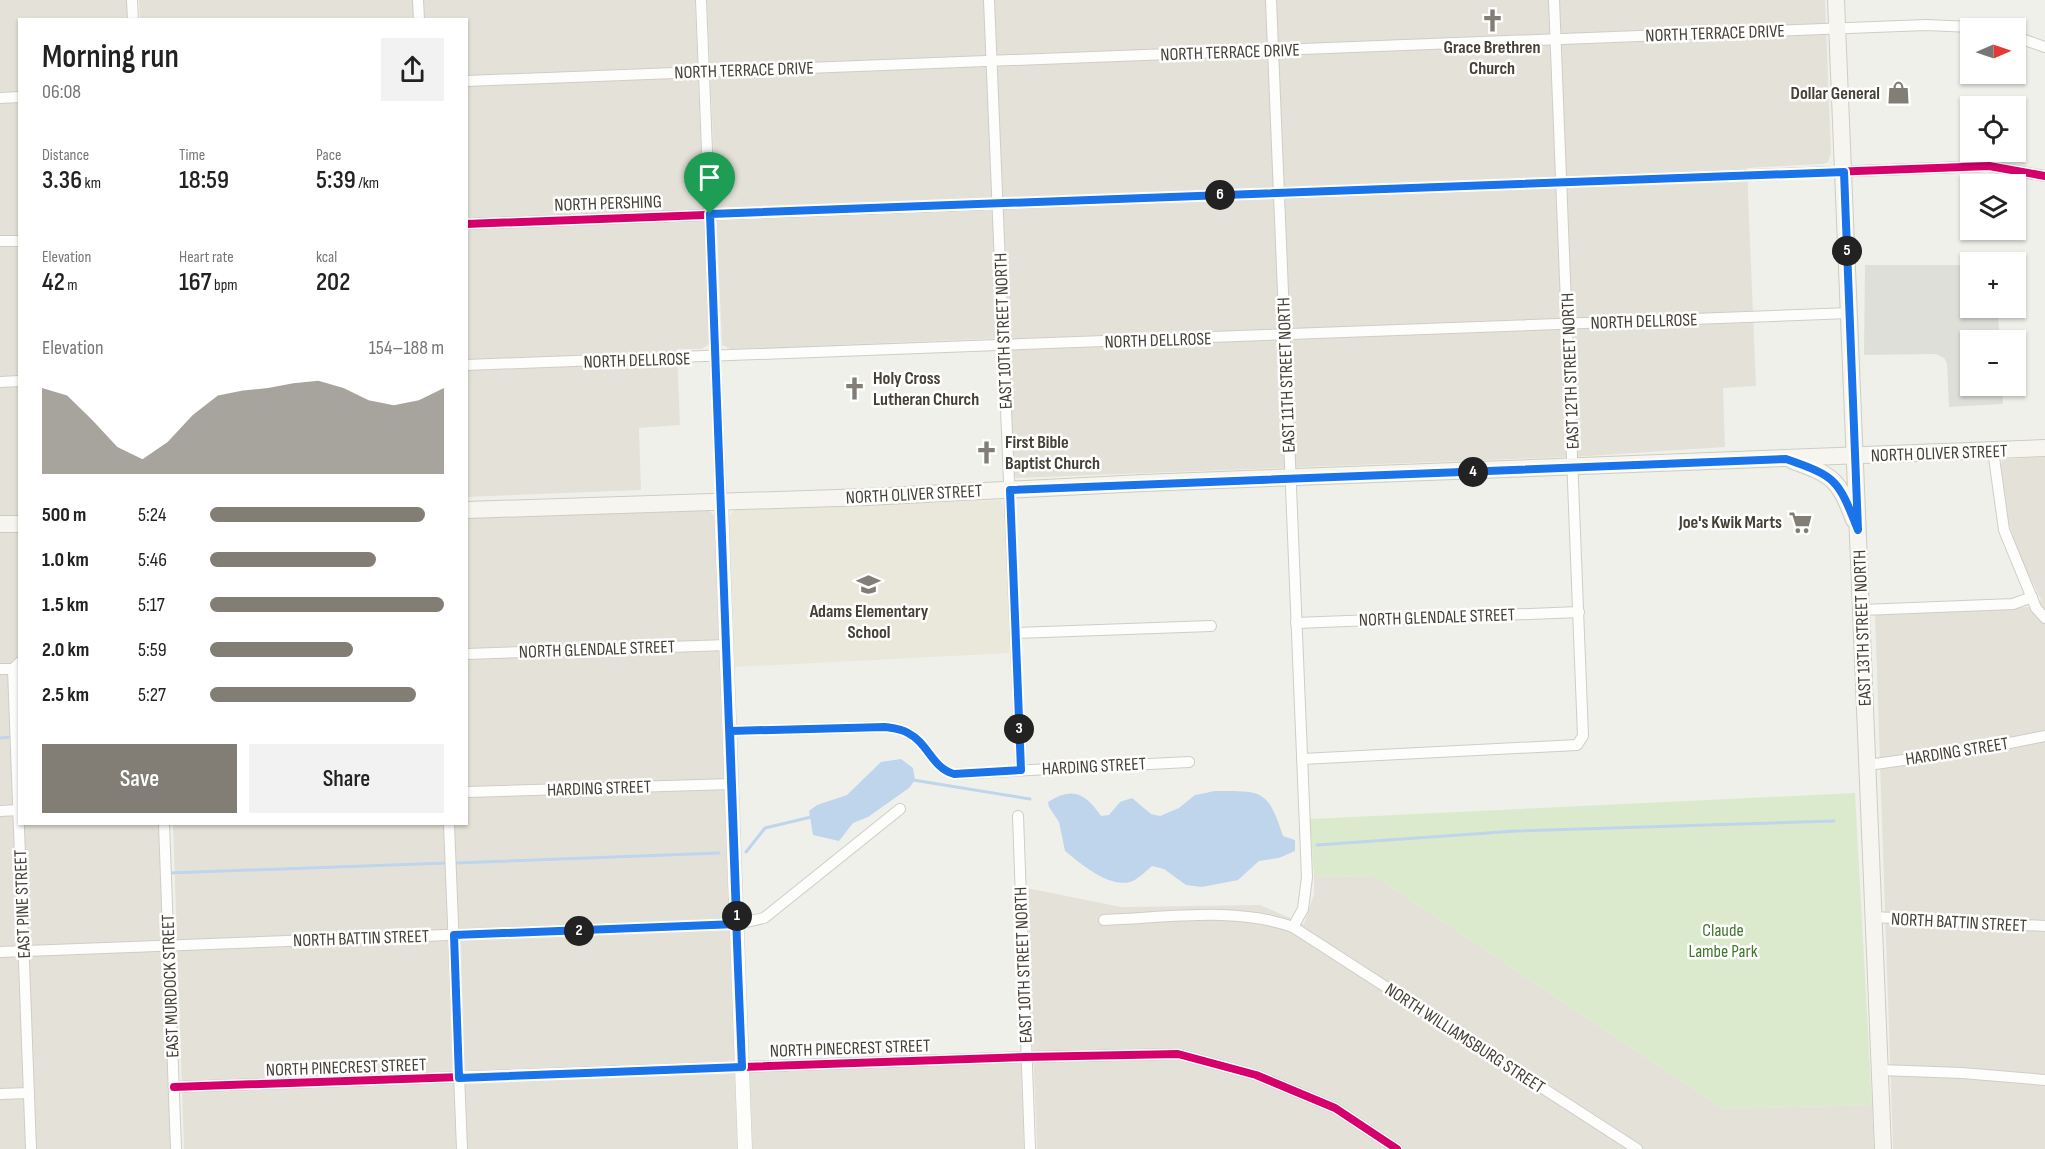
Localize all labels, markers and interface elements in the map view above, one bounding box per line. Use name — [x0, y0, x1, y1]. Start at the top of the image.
church icon: Grace Brethren Church — [1479, 8, 1505, 34]
north arrow — [1960, 18, 2026, 84]
map controls — [1960, 18, 2026, 396]
street label: NORTH TERRACE DRIVE — [1645, 21, 1785, 46]
text: Morning run — [42, 37, 179, 77]
place label: Grace Brethren Church — [1444, 37, 1540, 79]
button: share — [381, 38, 444, 101]
street label: NORTH TERRACE DRIVE — [1160, 40, 1300, 65]
street label: NORTH TERRACE DRIVE — [674, 58, 814, 83]
text: 06:08 — [42, 80, 81, 104]
shop icon: Dollar General — [1885, 80, 1911, 106]
place label: Dollar General — [1791, 83, 1880, 104]
button: locate — [1960, 96, 2026, 162]
text: Distance — [42, 146, 89, 165]
text: Time — [179, 146, 205, 165]
text: Pace — [316, 146, 341, 165]
pin — [684, 152, 735, 214]
icon: arrive — [693, 161, 726, 194]
text: 3.36 — [42, 165, 82, 196]
text: 18:59 — [179, 165, 229, 196]
text: 5:39 — [316, 165, 356, 196]
text: km — [82, 174, 101, 193]
text: /km — [356, 174, 379, 193]
button: layers — [1960, 174, 2026, 240]
pin: 6 — [1205, 180, 1235, 210]
text: 6 — [1216, 185, 1224, 204]
street label: NORTH PERSHING — [554, 191, 662, 216]
pin: 5 — [1832, 236, 1862, 266]
text: 5 — [1843, 241, 1851, 260]
text: Elevation — [42, 248, 91, 267]
text: Heart rate — [179, 248, 234, 267]
text: kcal — [316, 248, 337, 267]
street label: EAST 10TH STREET NORTH — [990, 252, 1017, 410]
button: + — [1960, 252, 2026, 318]
text: 42 — [42, 267, 65, 298]
text: 167 — [179, 267, 212, 298]
text: 202 — [316, 267, 350, 298]
text: m — [65, 276, 78, 295]
text: bpm — [212, 276, 238, 295]
street label: EAST 12TH STREET NORTH — [1557, 292, 1584, 450]
street label: EAST 11TH STREET NORTH — [1273, 297, 1300, 453]
street label: NORTH DELLROSE — [1590, 309, 1698, 334]
street label: NORTH DELLROSE — [1104, 328, 1212, 353]
button: − — [1960, 330, 2026, 396]
text: Elevation — [42, 336, 104, 360]
text: 154–188 m — [369, 336, 444, 360]
street label: NORTH DELLROSE — [583, 348, 691, 373]
place label: Holy Cross Lutheran Church — [873, 368, 979, 410]
church icon: Holy Cross Lutheran Church — [842, 375, 868, 401]
place label: First Bible Baptist Church — [1005, 432, 1100, 474]
church icon: First Bible Baptist Church — [974, 439, 1000, 465]
street label: NORTH OLIVER STREET — [1870, 441, 2008, 466]
pin: 4 — [1458, 457, 1488, 487]
text: 4 — [1469, 462, 1477, 481]
street label: NORTH OLIVER STREET — [845, 480, 983, 509]
text: 500 m — [42, 503, 86, 527]
text: 5:24 — [138, 503, 166, 527]
supermarket icon: Joe's Kwik Marts — [1787, 509, 1813, 535]
place label: Joe's Kwik Marts — [1678, 512, 1782, 533]
text: 1.0 km — [42, 548, 89, 572]
text: 5:46 — [138, 548, 167, 572]
street label: EAST 13TH STREET NORTH — [1849, 549, 1876, 707]
school or university icon: Adams Elementary School — [856, 572, 882, 598]
text: 1.5 km — [42, 593, 88, 617]
text: 5:17 — [138, 593, 165, 617]
place label: Adams Elementary School — [809, 601, 929, 643]
street label: NORTH GLENDALE STREET — [1359, 604, 1515, 631]
street label: NORTH GLENDALE STREET — [519, 636, 675, 663]
text: 2.0 km — [42, 638, 89, 662]
text: 5:59 — [138, 638, 167, 662]
text: 2.5 km — [42, 683, 89, 707]
text: 5:27 — [138, 683, 166, 707]
pin: 3 — [1004, 714, 1034, 744]
text: 3 — [1015, 719, 1023, 738]
street label: HARDING STREET — [1904, 733, 2010, 770]
button: Save — [42, 744, 237, 813]
button: Share — [249, 744, 444, 813]
street label: HARDING STREET — [1042, 753, 1147, 780]
street label: HARDING STREET — [547, 776, 651, 801]
street label: EAST PINE STREET — [10, 849, 35, 959]
street label: EAST 10TH STREET NORTH — [1010, 886, 1037, 1044]
pin: 1 — [722, 901, 752, 931]
text: 1 — [734, 906, 740, 925]
street label: NORTH BATTIN STREET — [1890, 908, 2027, 937]
street label: EAST MURDOCK STREET — [158, 914, 183, 1058]
pin: 2 — [564, 916, 594, 946]
park label: Claude Lambe Park — [1688, 920, 1758, 962]
text: 2 — [575, 921, 583, 940]
street label: NORTH BATTIN STREET — [293, 926, 429, 951]
street label: NORTH WILLIAMSBURG STREET — [1381, 979, 1549, 1098]
street label: NORTH PINECREST STREET — [769, 1035, 931, 1062]
street label: NORTH PINECREST STREET — [265, 1054, 427, 1081]

